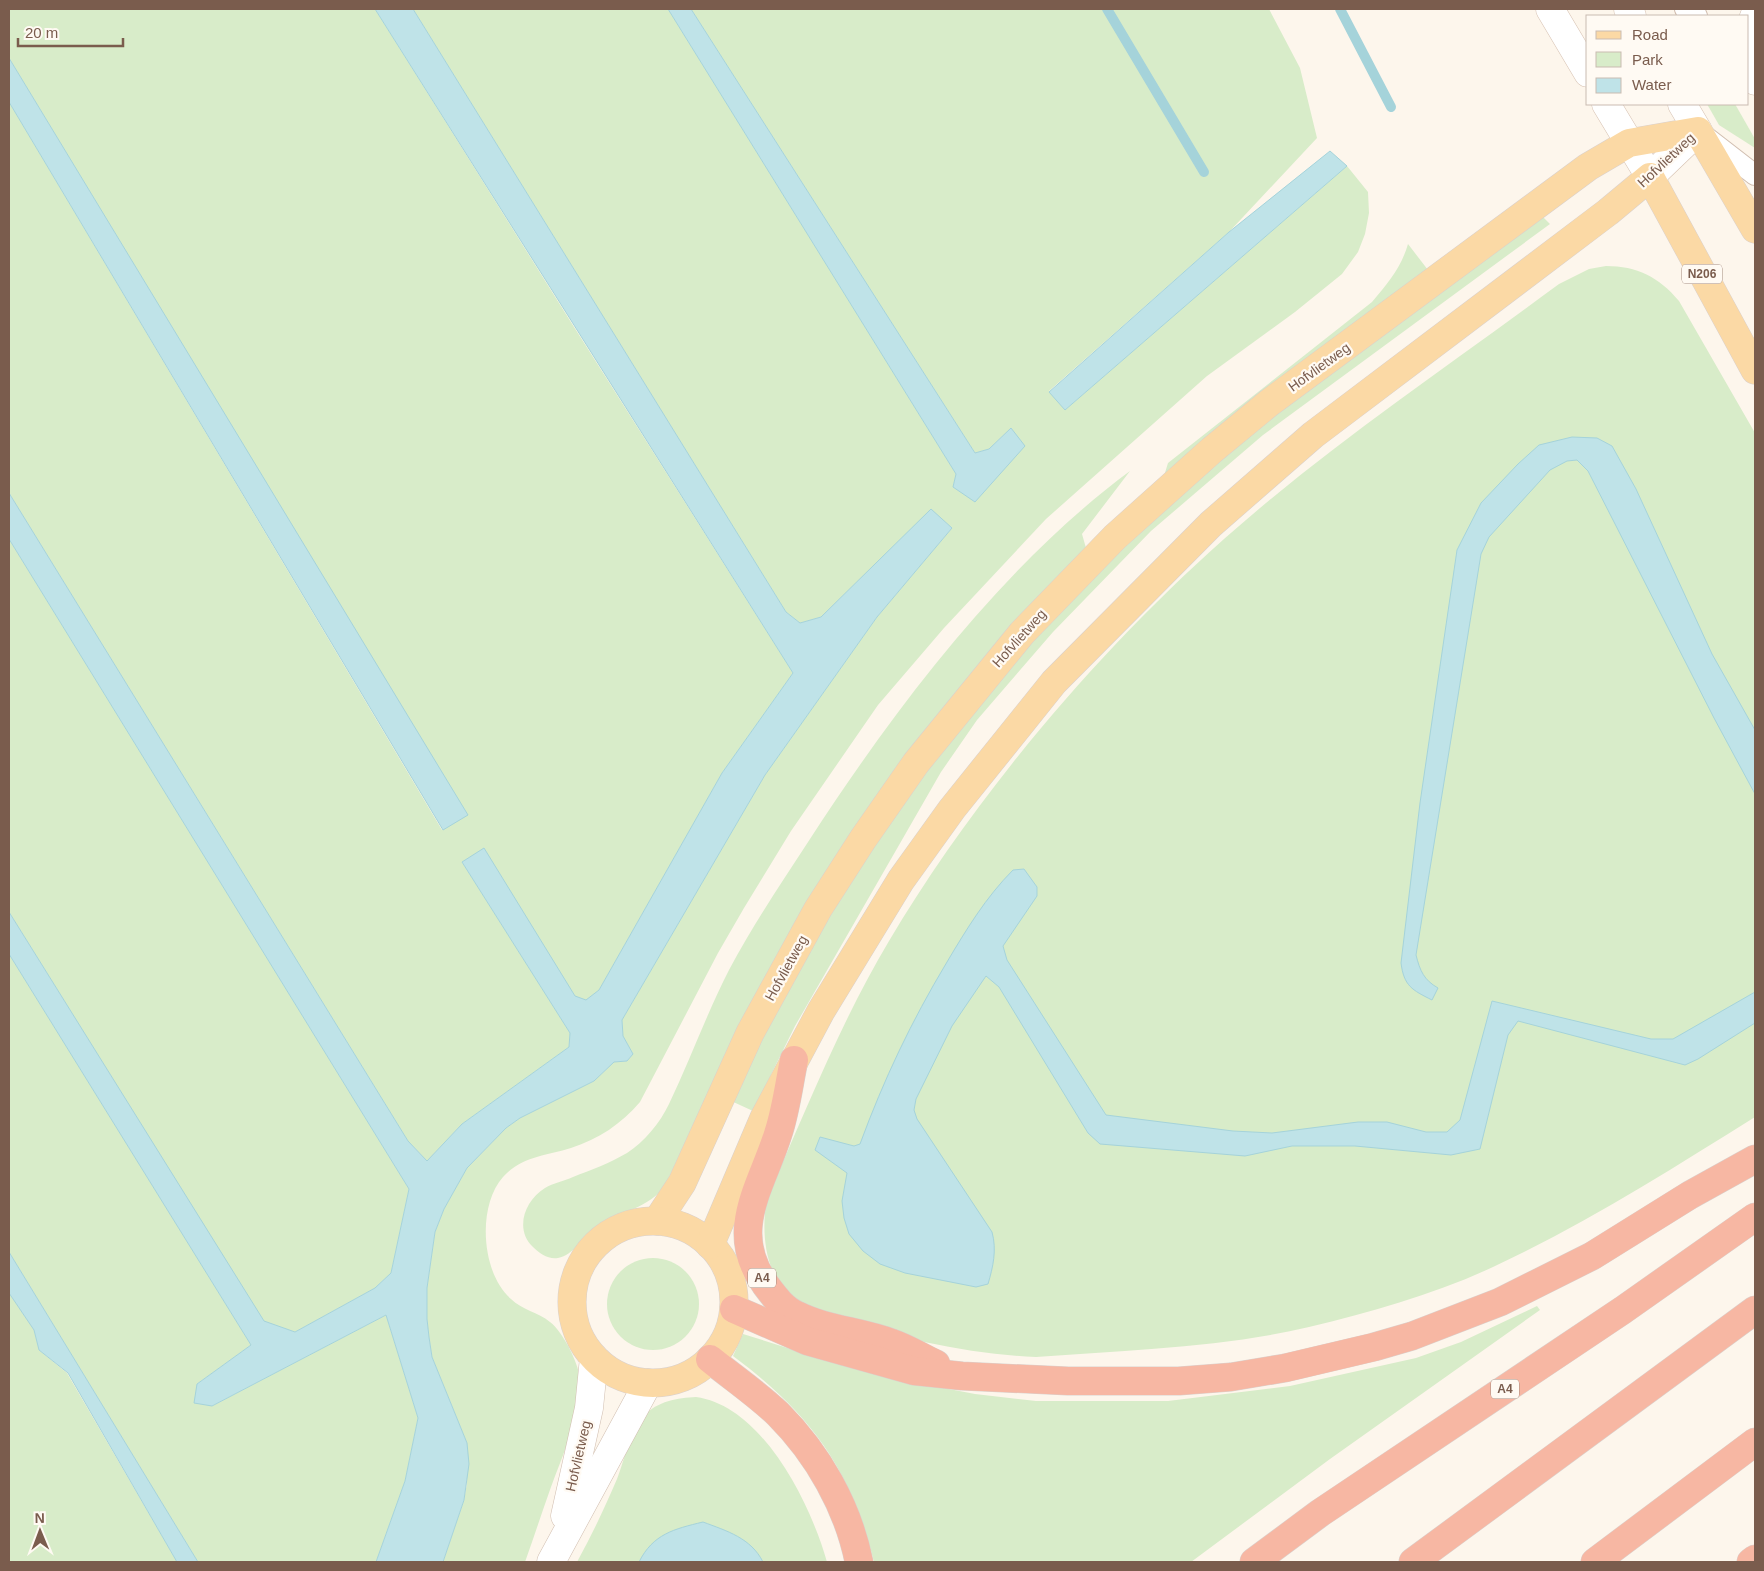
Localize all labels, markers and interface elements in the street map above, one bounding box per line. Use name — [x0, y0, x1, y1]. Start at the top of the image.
scale bar — [18, 15, 122, 47]
legend — [1586, 15, 1749, 105]
text: 20 m — [25, 24, 58, 41]
text: Road — [1632, 26, 1668, 43]
text: Park — [1632, 51, 1663, 68]
text: Water — [1632, 76, 1671, 93]
street label: Hofvlietweg — [1634, 129, 1698, 191]
road number: N206 — [1682, 264, 1722, 284]
street label: Hofvlietweg — [1285, 339, 1353, 395]
street label: Hofvlietweg — [989, 606, 1049, 670]
street label: Hofvlietweg — [761, 932, 811, 1004]
road number: A4 — [748, 1268, 776, 1288]
road number: A4 — [1491, 1380, 1519, 1398]
street label: Hofvlietweg — [562, 1419, 594, 1493]
north arrow — [15, 1506, 65, 1556]
text: N — [35, 1510, 45, 1526]

